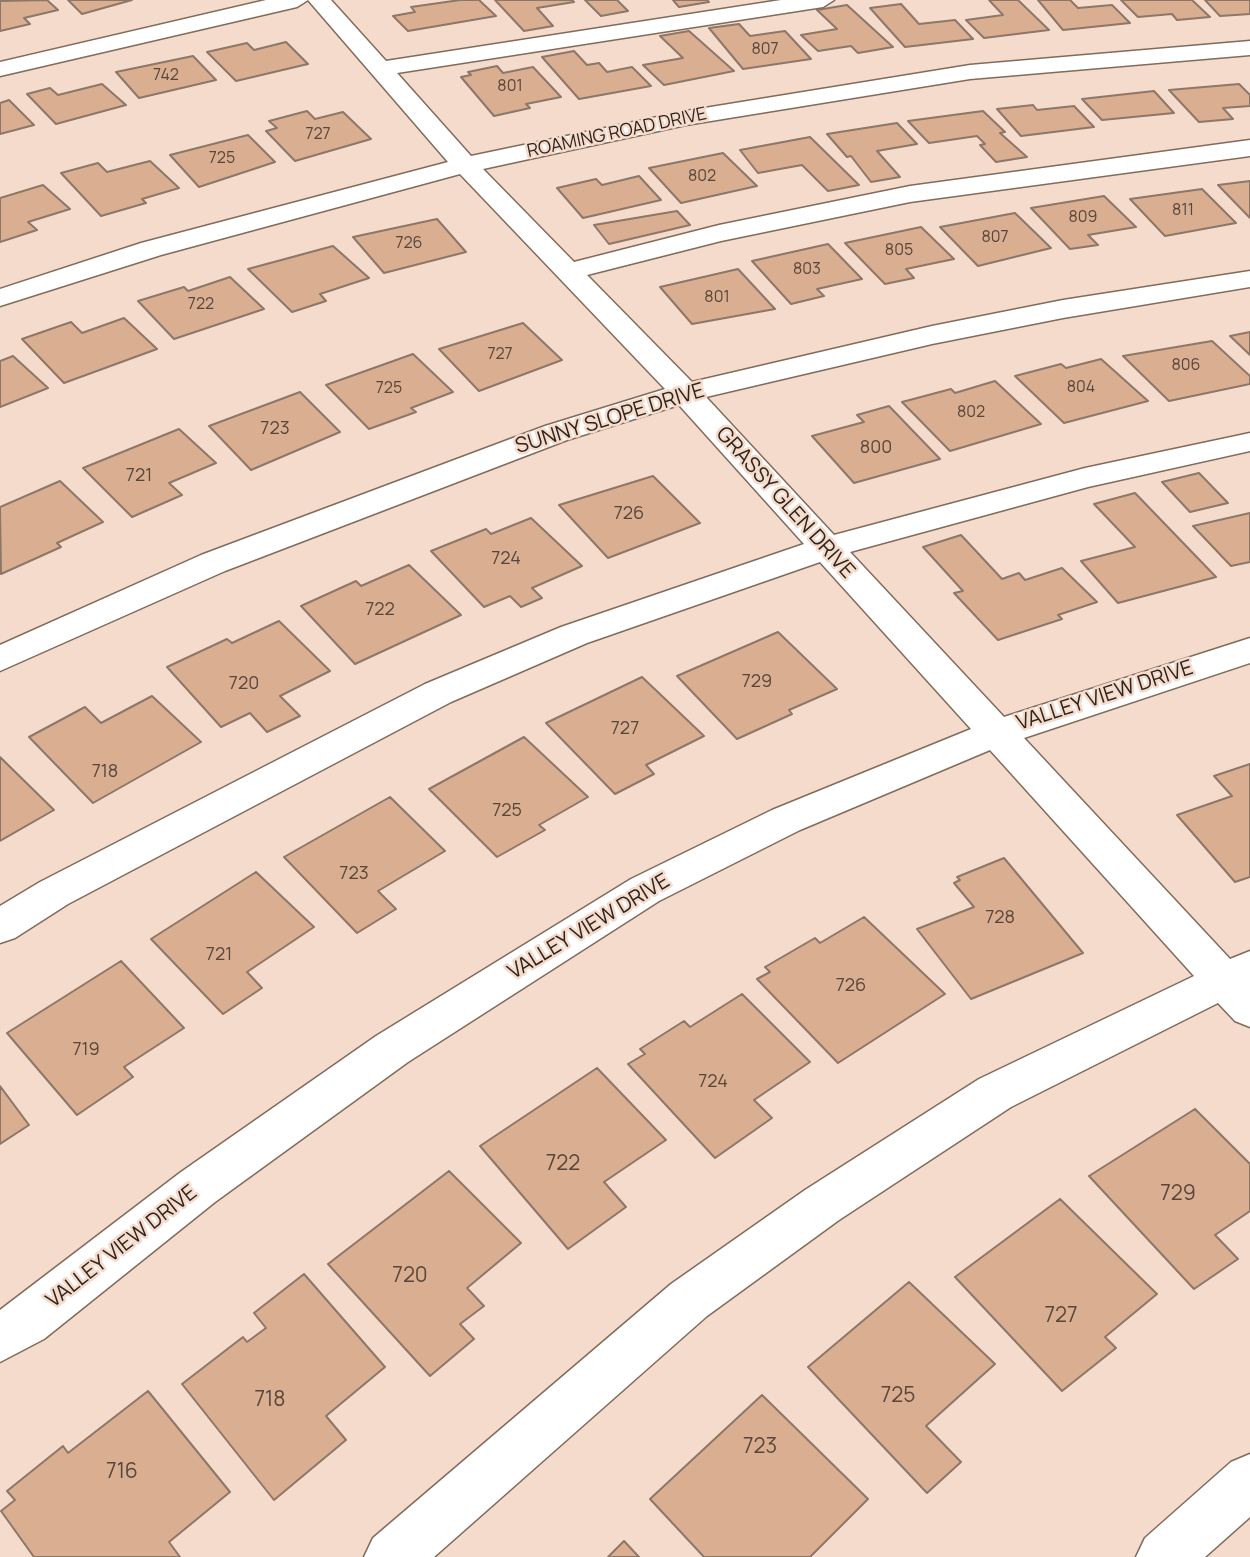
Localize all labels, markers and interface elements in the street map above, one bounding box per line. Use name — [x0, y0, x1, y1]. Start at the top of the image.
house number: 807 — [751, 40, 779, 60]
house number: 742 — [153, 66, 179, 86]
house number: 801 — [497, 77, 523, 97]
street label: ROAMING ROAD DRIVE — [525, 103, 709, 163]
house number: 727 — [305, 125, 331, 145]
house number: 725 — [209, 149, 235, 169]
house number: 802 — [688, 167, 716, 187]
house number: 811 — [1172, 201, 1194, 221]
house number: 809 — [1069, 208, 1097, 228]
house number: 807 — [981, 228, 1009, 248]
house number: 726 — [395, 234, 423, 254]
house number: 805 — [885, 241, 913, 261]
house number: 803 — [793, 260, 821, 280]
house number: 801 — [704, 288, 730, 308]
house number: 722 — [188, 295, 214, 315]
house number: 727 — [487, 345, 513, 365]
house number: 806 — [1172, 356, 1200, 376]
street label: SUNNY SLOPE DRIVE — [512, 378, 708, 460]
house number: 804 — [1067, 378, 1095, 398]
house number: 725 — [376, 379, 402, 399]
house number: 802 — [957, 403, 985, 423]
house number: 723 — [260, 418, 290, 440]
street label: GRASSY GLEN DRIVE — [710, 422, 860, 584]
house number: 800 — [860, 437, 892, 459]
house number: 721 — [126, 465, 152, 487]
house number: 726 — [614, 503, 644, 525]
house number: 724 — [491, 548, 521, 570]
house number: 722 — [365, 599, 395, 621]
street label: VALLEY VIEW DRIVE — [1014, 656, 1196, 736]
house number: 729 — [742, 671, 772, 693]
house number: 720 — [229, 673, 259, 695]
house number: 727 — [611, 718, 639, 740]
house number: 718 — [92, 761, 118, 783]
house number: 725 — [492, 800, 522, 822]
house number: 723 — [339, 863, 369, 885]
street label: VALLEY VIEW DRIVE — [504, 869, 674, 985]
house number: 728 — [985, 907, 1015, 929]
house number: 721 — [206, 944, 232, 966]
house number: 726 — [836, 975, 866, 997]
house number: 719 — [72, 1039, 100, 1061]
house number: 724 — [698, 1071, 728, 1093]
house number: 722 — [546, 1151, 580, 1177]
street label: VALLEY VIEW DRIVE — [42, 1180, 202, 1314]
house number: 729 — [1160, 1181, 1196, 1207]
house number: 720 — [392, 1263, 428, 1289]
house number: 727 — [1044, 1303, 1078, 1329]
house number: 725 — [881, 1383, 915, 1409]
house number: 718 — [255, 1387, 285, 1413]
house number: 723 — [743, 1434, 777, 1460]
house number: 716 — [106, 1459, 138, 1485]

